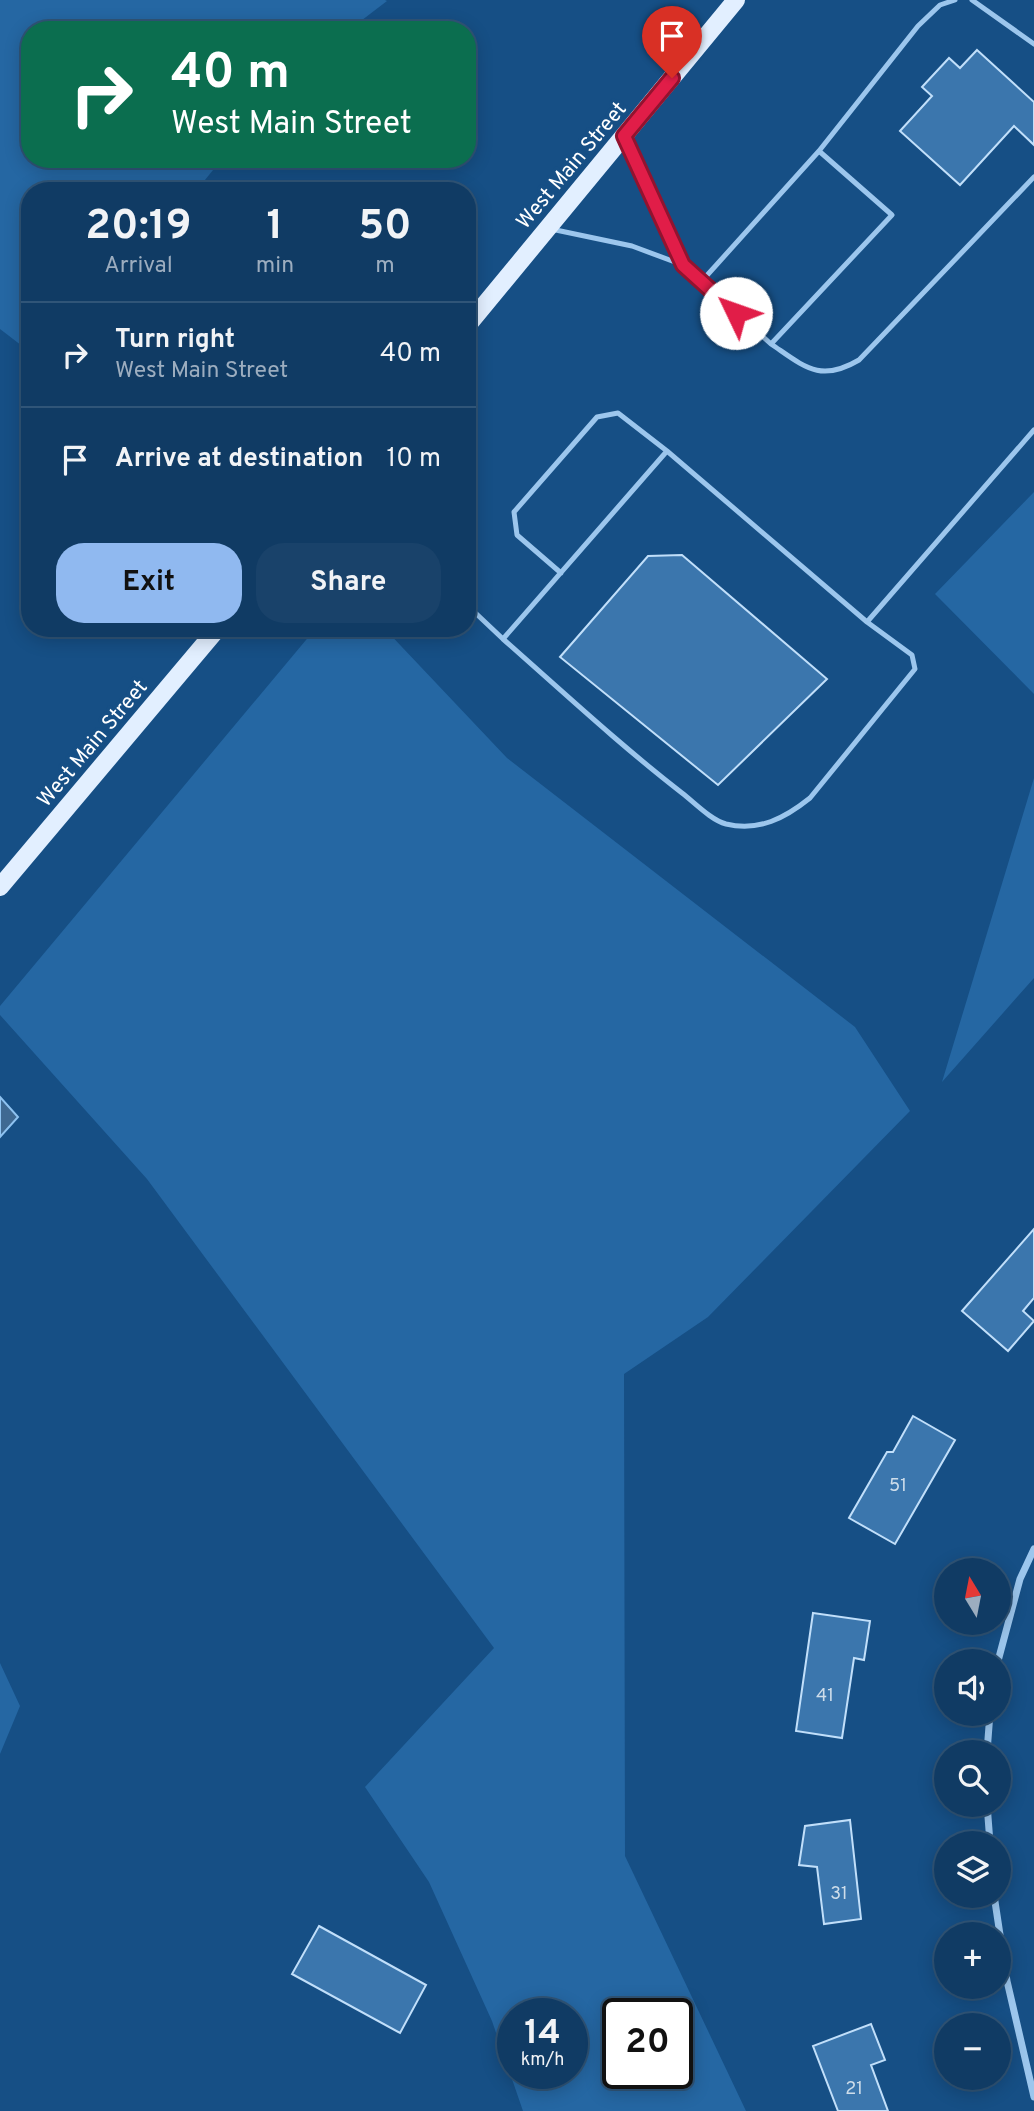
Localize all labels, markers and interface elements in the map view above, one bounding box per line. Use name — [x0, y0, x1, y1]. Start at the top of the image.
pin — [642, 6, 702, 78]
icon: arrive — [653, 17, 691, 55]
text: 40 m — [171, 44, 290, 106]
icon: right — [56, 49, 147, 140]
street label: West Main Street — [511, 97, 633, 235]
text: West Main Street — [171, 105, 412, 145]
text: 20:19 — [85, 201, 191, 254]
text: 1 — [267, 201, 283, 254]
text: 50 — [358, 201, 412, 254]
text: Arrival — [104, 252, 173, 281]
text: min — [256, 252, 294, 281]
text: m — [375, 252, 395, 281]
position arrow — [699, 276, 773, 350]
text: Turn right — [115, 324, 235, 357]
icon: right — [56, 336, 94, 374]
text: 40 m — [380, 338, 441, 371]
text: West Main Street — [115, 357, 288, 386]
icon: arrive — [56, 441, 94, 479]
text: Arrive at destination — [115, 443, 363, 476]
text: 10 m — [386, 443, 441, 476]
button: Exit — [56, 543, 242, 623]
button: Share — [256, 543, 441, 623]
street label: West Main Street — [32, 675, 154, 813]
house number: 51 — [889, 1475, 907, 1498]
north arrow — [934, 1558, 1012, 1634]
map controls — [934, 1558, 1011, 2090]
button: sound — [934, 1649, 1011, 1726]
house number: 41 — [816, 1685, 834, 1708]
button: search — [934, 1740, 1011, 1817]
button: layers — [934, 1831, 1011, 1908]
house number: 31 — [830, 1883, 848, 1906]
button: + — [934, 1922, 1011, 1999]
speed limit sign: 20 — [602, 1998, 693, 2089]
text: 14 — [524, 2012, 561, 2056]
button: − — [934, 2013, 1011, 2090]
text: km/h — [521, 2049, 564, 2072]
house number: 21 — [845, 2078, 863, 2101]

